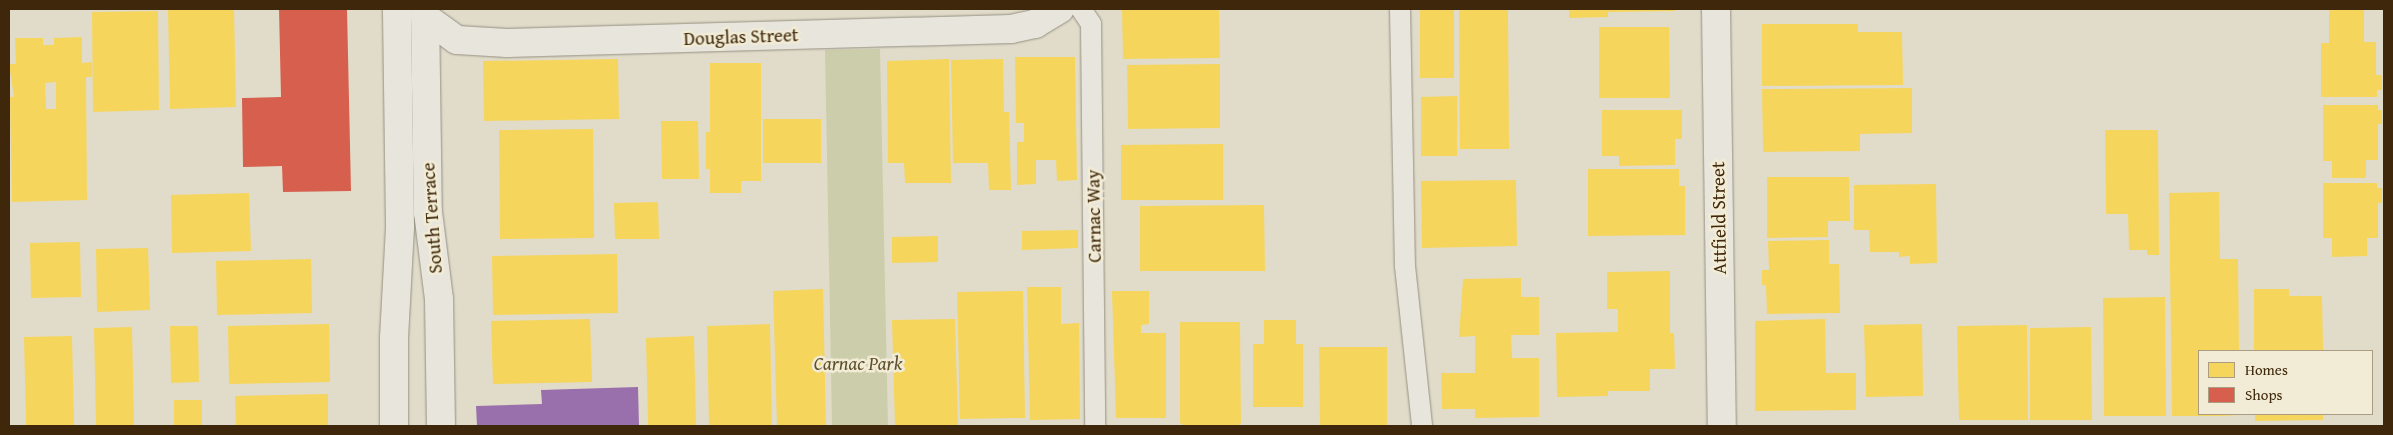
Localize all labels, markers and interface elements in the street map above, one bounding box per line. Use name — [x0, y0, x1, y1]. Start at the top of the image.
street label: Douglas Street — [683, 24, 799, 50]
street label: Attfield Street — [1707, 161, 1731, 275]
street label: South Terrace — [417, 162, 447, 274]
street label: Carnac Way — [1082, 169, 1106, 263]
legend — [2198, 350, 2373, 415]
park label: Carnac Park — [814, 353, 902, 375]
text: Homes — [2245, 359, 2288, 380]
text: Shops — [2245, 384, 2282, 405]

